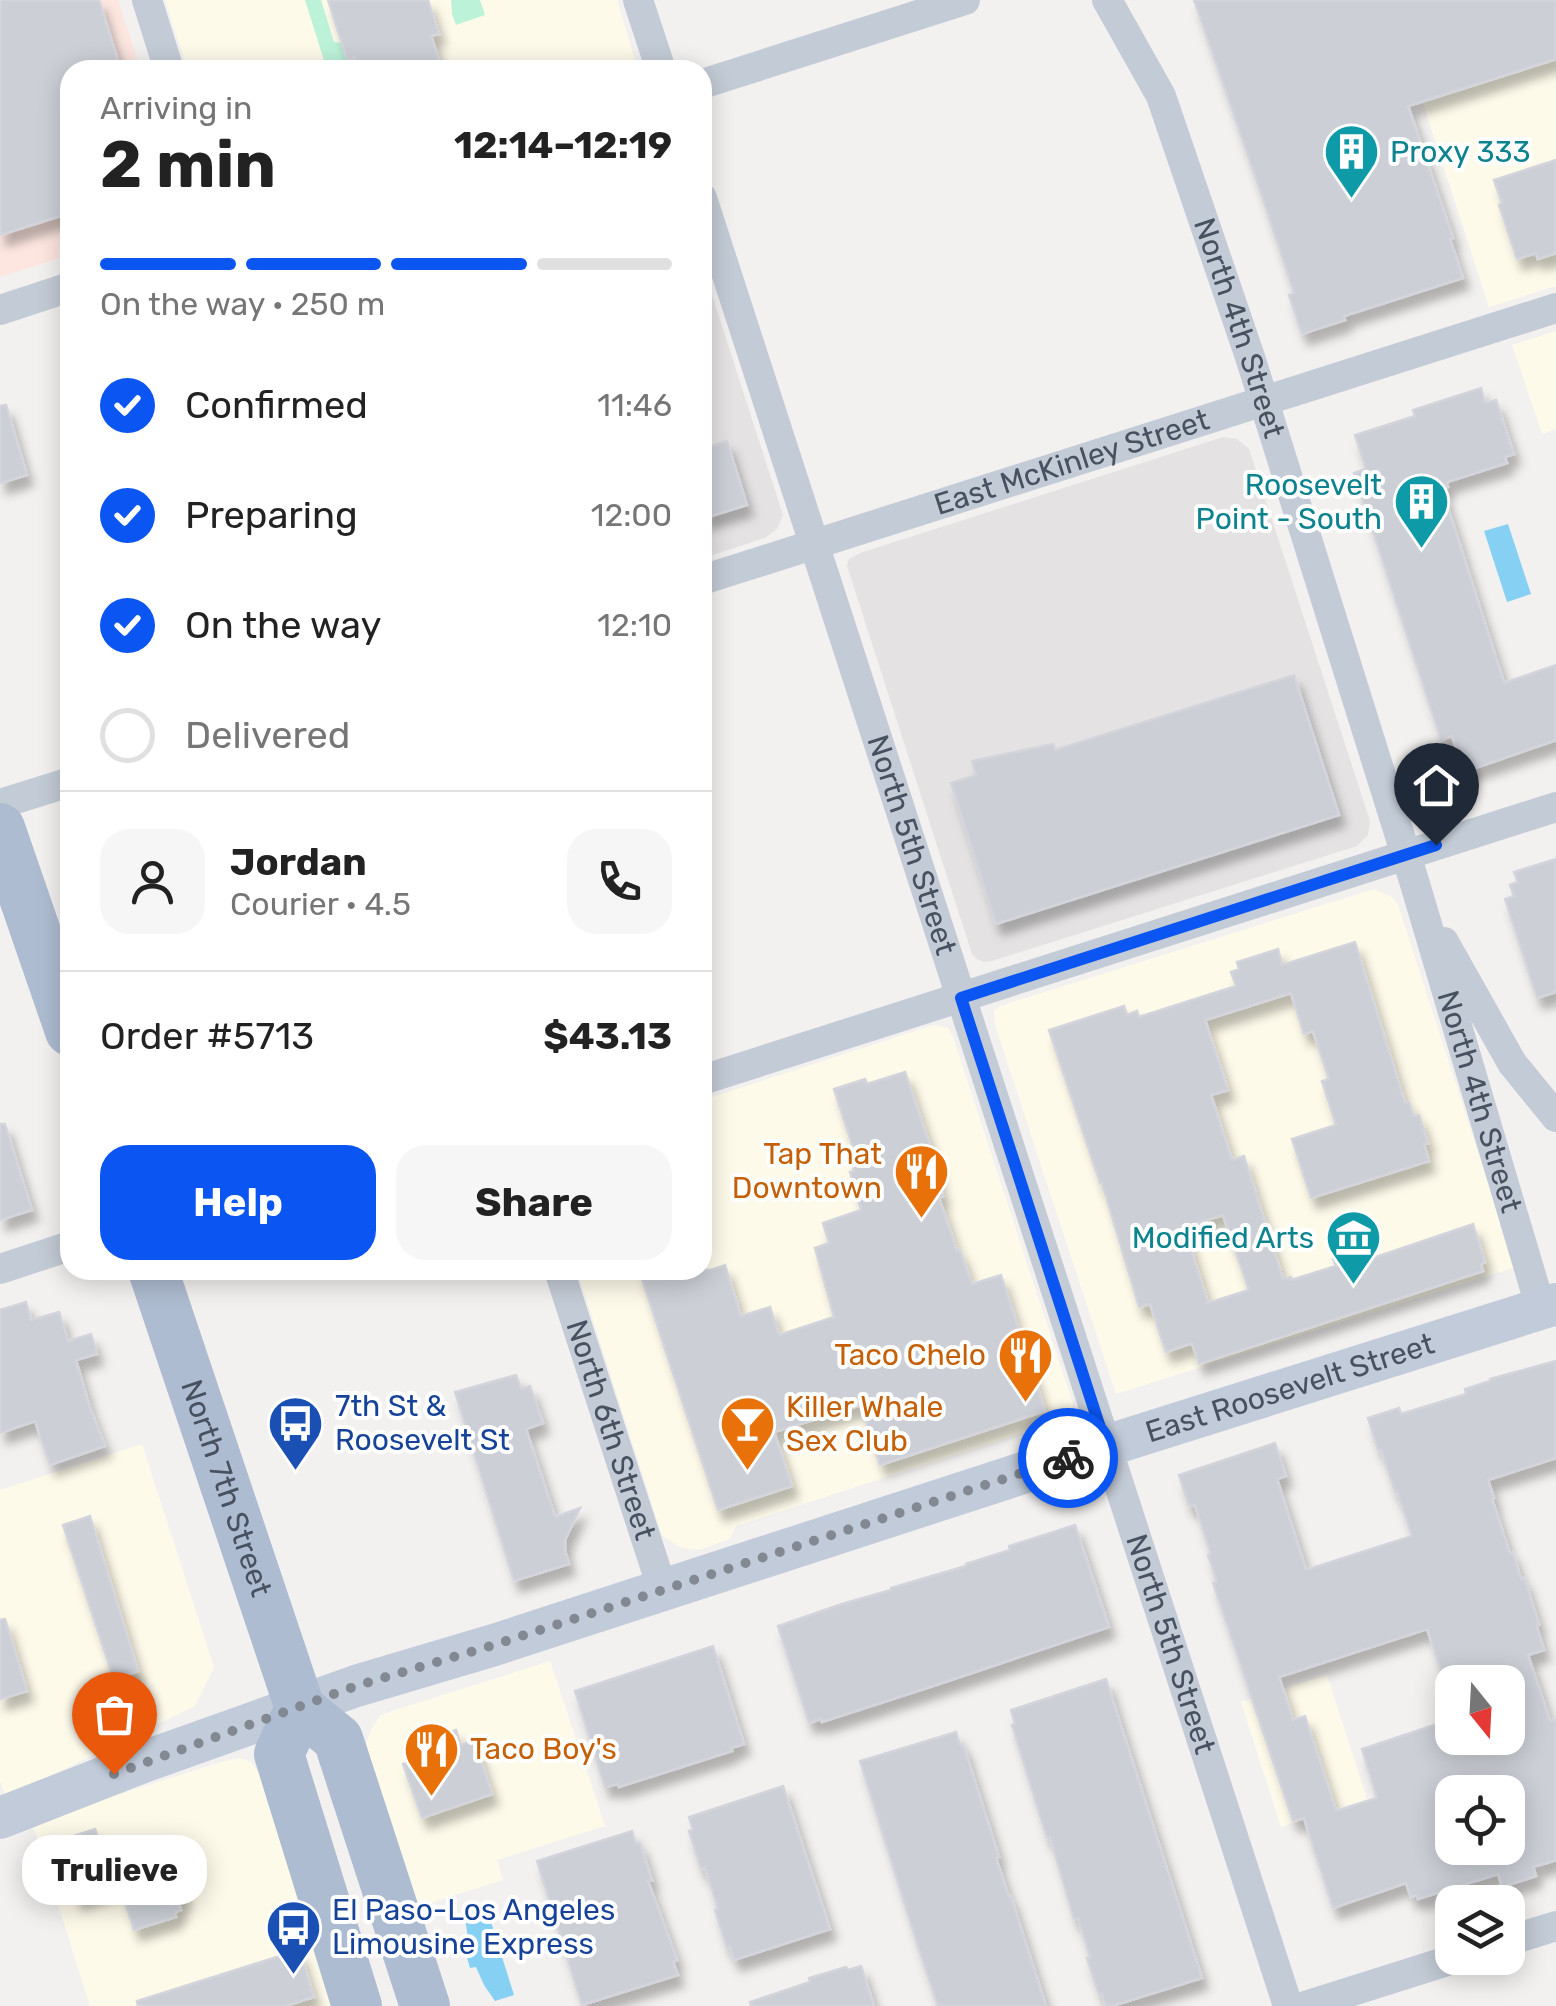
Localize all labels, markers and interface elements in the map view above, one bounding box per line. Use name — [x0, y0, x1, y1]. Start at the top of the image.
text: Arriving in — [100, 89, 252, 127]
text: 12:14–12:19 — [454, 122, 672, 168]
building icon: Proxy 333 — [1321, 122, 1381, 201]
text: 2 min — [100, 126, 276, 203]
place label: Proxy 333 — [1390, 134, 1531, 170]
street label: North 4th Street — [1186, 213, 1292, 443]
text: On the way · 250 m — [100, 285, 385, 323]
icon: check — [100, 378, 155, 433]
text: Confirmed — [185, 382, 368, 428]
text: 11:46 — [597, 386, 672, 424]
street label: East McKinley Street — [930, 402, 1214, 523]
place label: Roosevelt Point - South — [1196, 467, 1382, 537]
building icon: Roosevelt Point - South — [1391, 472, 1451, 551]
icon: check — [100, 488, 155, 543]
text: Preparing — [185, 492, 358, 538]
text: 12:00 — [591, 496, 672, 534]
icon: check — [100, 598, 155, 653]
text: On the way — [185, 602, 381, 648]
text: 12:10 — [597, 606, 672, 644]
text: Delivered — [185, 712, 350, 758]
street label: North 5th Street — [859, 730, 964, 960]
pin — [1394, 743, 1479, 846]
icon: home — [1409, 758, 1464, 813]
button: person — [100, 829, 205, 934]
button: phone — [567, 829, 672, 934]
text: Jordan — [230, 839, 367, 885]
text: Courier · 4.5 — [230, 885, 411, 923]
street label: North 4th Street — [1430, 986, 1529, 1217]
text: Order #5713 — [100, 1013, 314, 1059]
text: $43.13 — [543, 1013, 672, 1059]
place label: Tap That Downtown — [732, 1136, 882, 1206]
restaurant icon: Tap That Downtown — [891, 1141, 951, 1220]
button: Help — [100, 1145, 376, 1260]
button: Share — [396, 1145, 672, 1260]
museum icon: Modified Arts — [1323, 1208, 1383, 1287]
place label: Modified Arts — [1132, 1220, 1314, 1256]
street label: North 6th Street — [558, 1315, 663, 1545]
restaurant icon: Taco Chelo — [995, 1325, 1055, 1404]
street label: East Roosevelt Street — [1141, 1326, 1439, 1450]
place label: Taco Chelo — [834, 1337, 986, 1373]
street label: North 7th Street — [173, 1375, 279, 1601]
place label: 7th St & Roosevelt St — [335, 1388, 510, 1458]
place label: Killer Whale Sex Club — [786, 1389, 943, 1459]
bus stop icon: 7th St & Roosevelt St — [266, 1393, 326, 1472]
bar icon: Killer Whale Sex Club — [717, 1394, 777, 1473]
courier — [1018, 1408, 1118, 1508]
icon: bike — [1041, 1431, 1096, 1486]
street label: North 5th Street — [1118, 1530, 1223, 1759]
north arrow — [1435, 1665, 1525, 1755]
map controls — [1435, 1665, 1525, 1975]
pin — [72, 1672, 157, 1775]
icon: bag — [87, 1687, 142, 1742]
restaurant icon: Taco Boy's — [401, 1719, 461, 1798]
place label: Taco Boy's — [470, 1731, 617, 1767]
button: locate — [1435, 1775, 1525, 1865]
callout: Trulieve — [22, 1834, 206, 1904]
text: Trulieve — [51, 1851, 178, 1889]
button: layers — [1435, 1885, 1525, 1975]
place label: El Paso-Los Angeles Limousine Express — [332, 1892, 615, 1962]
bus stop icon: El Paso-Los Angeles Limousine Express — [263, 1897, 323, 1976]

